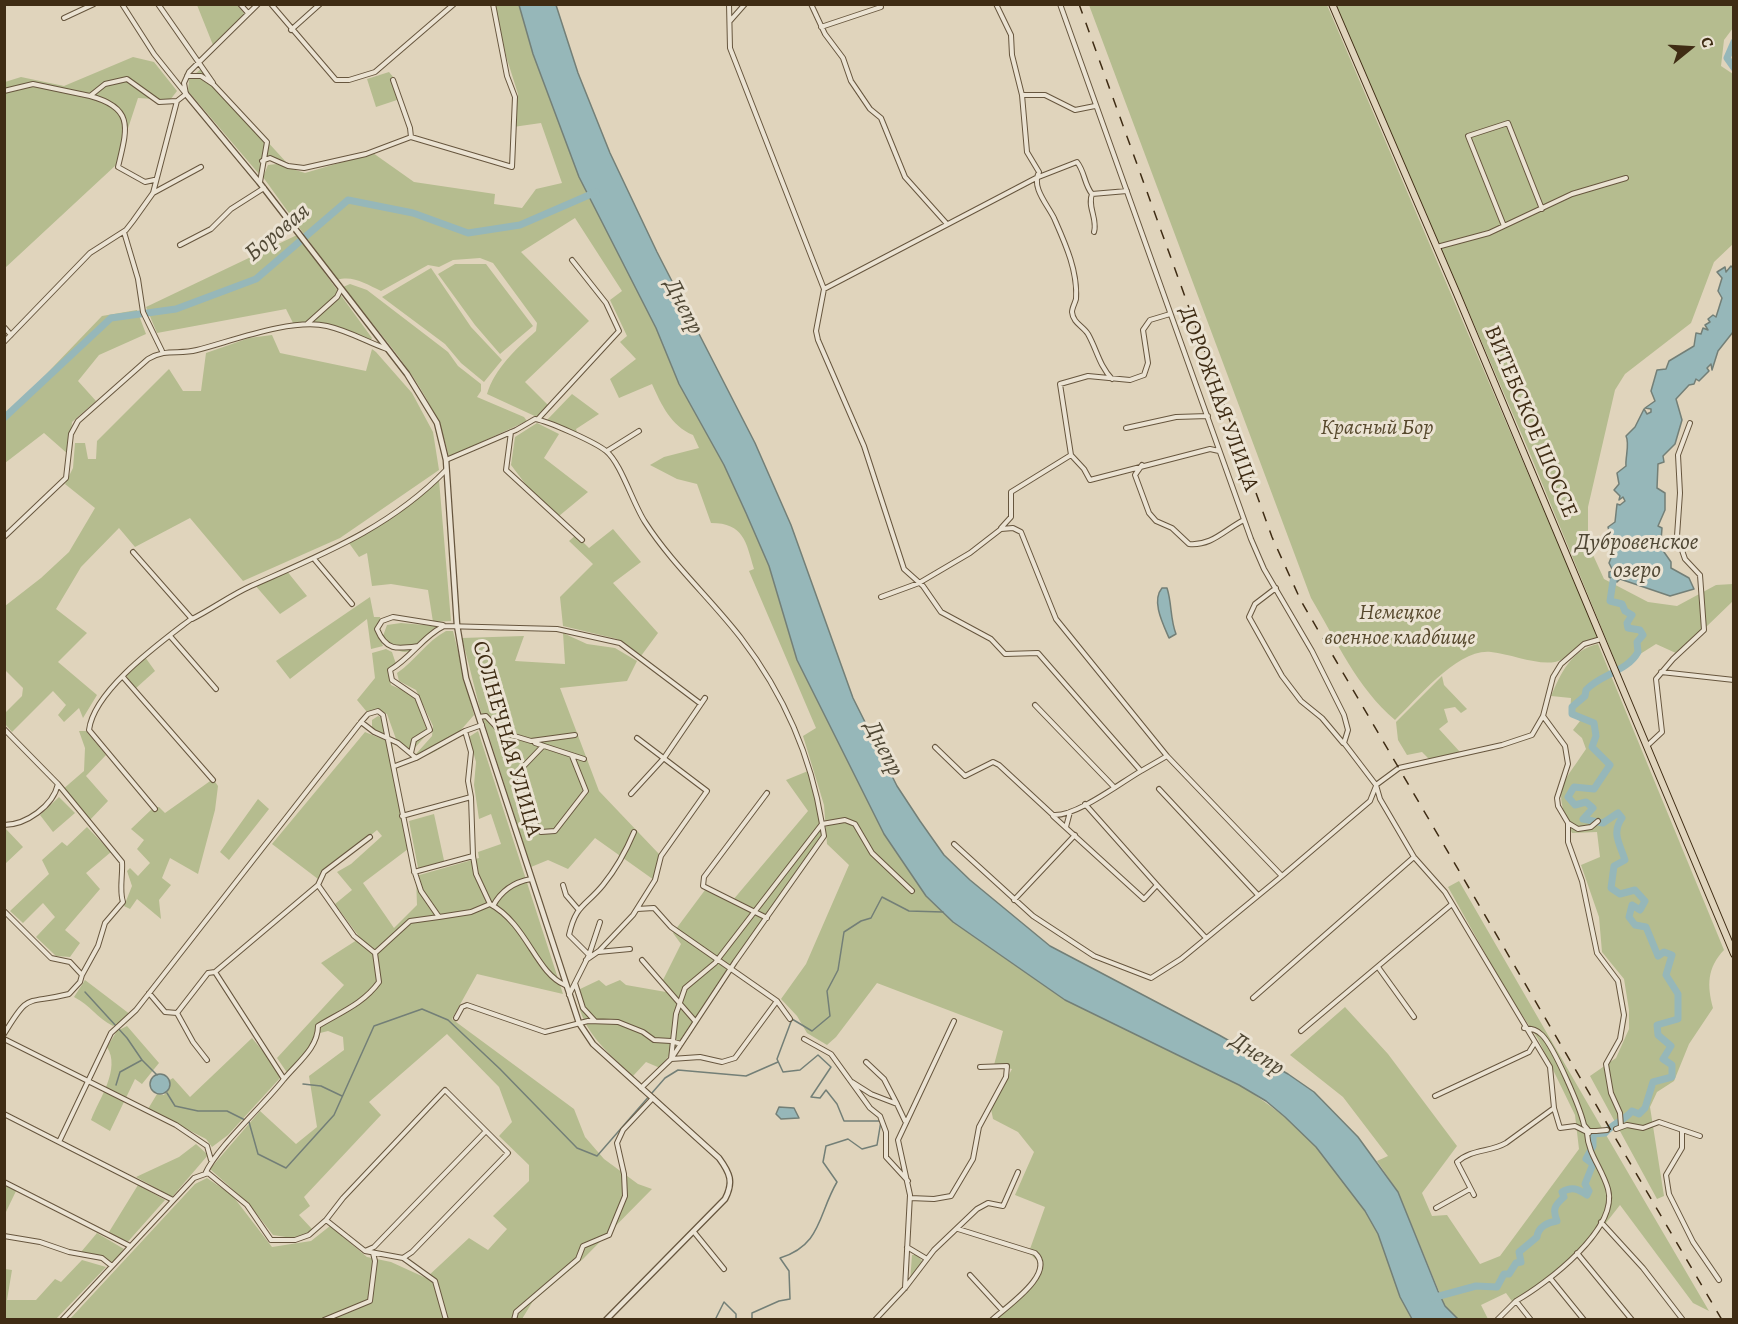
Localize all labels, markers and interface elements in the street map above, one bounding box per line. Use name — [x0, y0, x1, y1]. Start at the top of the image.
north arrow — [1660, 18, 1720, 78]
text: С — [1695, 34, 1719, 51]
water label: Боровая — [239, 197, 317, 269]
water label: Днепр — [657, 274, 709, 340]
street label: ДОРОЖНАЯ УЛИЦА — [1172, 303, 1264, 495]
street label: ВИТЕБСКОЕ ШОССЕ — [1478, 322, 1582, 522]
park label: Красный Бор — [1320, 416, 1434, 442]
water label: Дубровенское озеро — [1575, 529, 1699, 585]
park label: Немецкое военное кладбище — [1324, 601, 1476, 652]
street label: СОЛНЕЧНАЯ УЛИЦА — [465, 638, 547, 840]
water label: Днепр — [857, 716, 909, 782]
water label: Днепр — [1225, 1027, 1289, 1083]

